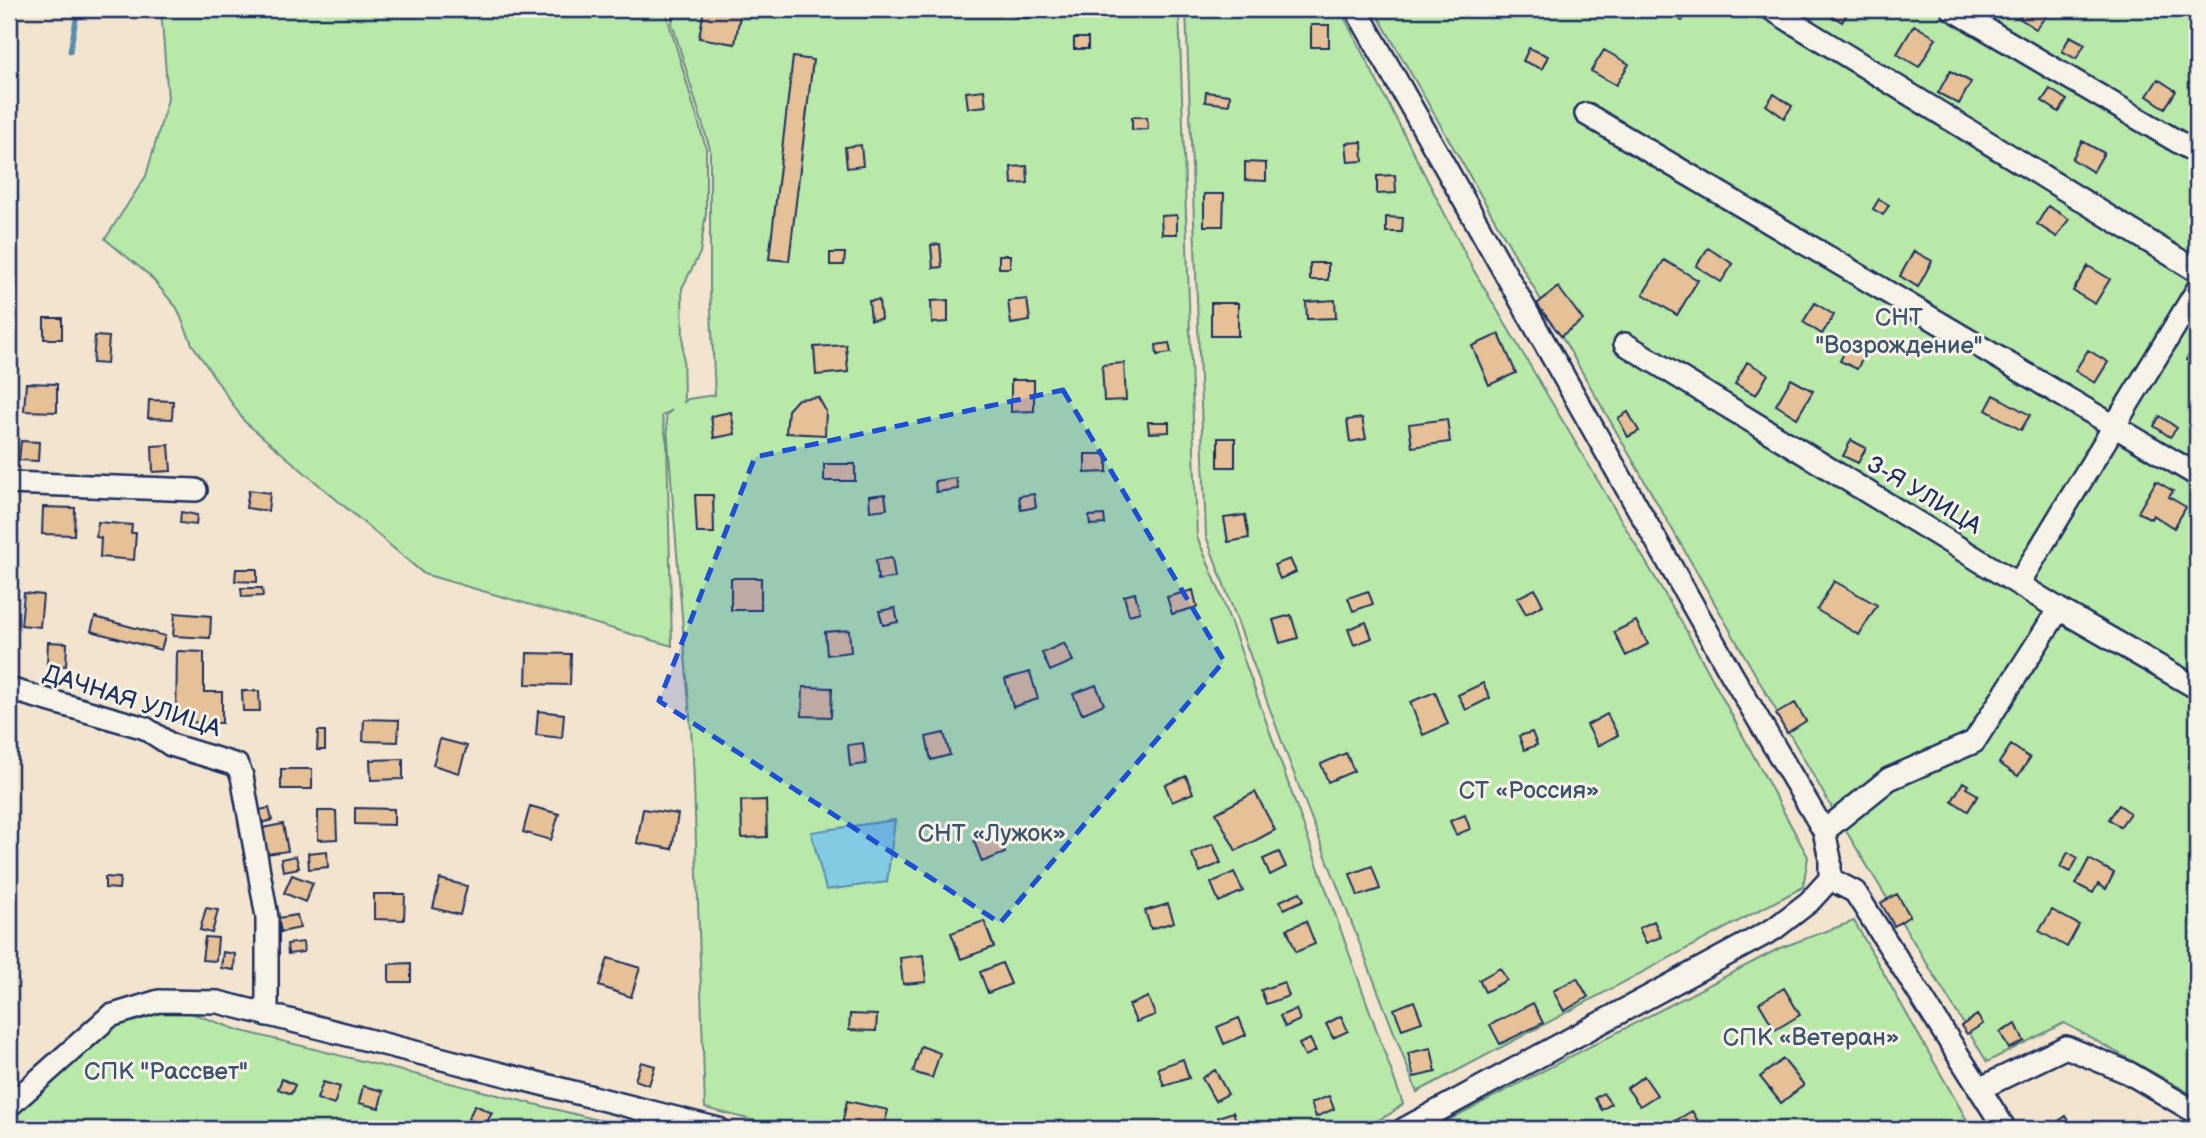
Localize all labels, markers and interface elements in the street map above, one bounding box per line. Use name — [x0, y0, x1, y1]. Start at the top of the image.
park label: СНТ "Возрождение" — [1815, 303, 1983, 360]
street label: 3-Я УЛИЦА — [1861, 449, 1987, 541]
street label: ДАЧНАЯ УЛИЦА — [40, 659, 225, 743]
park label: СТ «Россия» — [1459, 776, 1599, 805]
park label: СНТ «Лужок» — [918, 819, 1066, 848]
park label: СПК «Ветеран» — [1723, 1023, 1899, 1052]
park label: СПК "Рассвет" — [84, 1057, 248, 1086]

